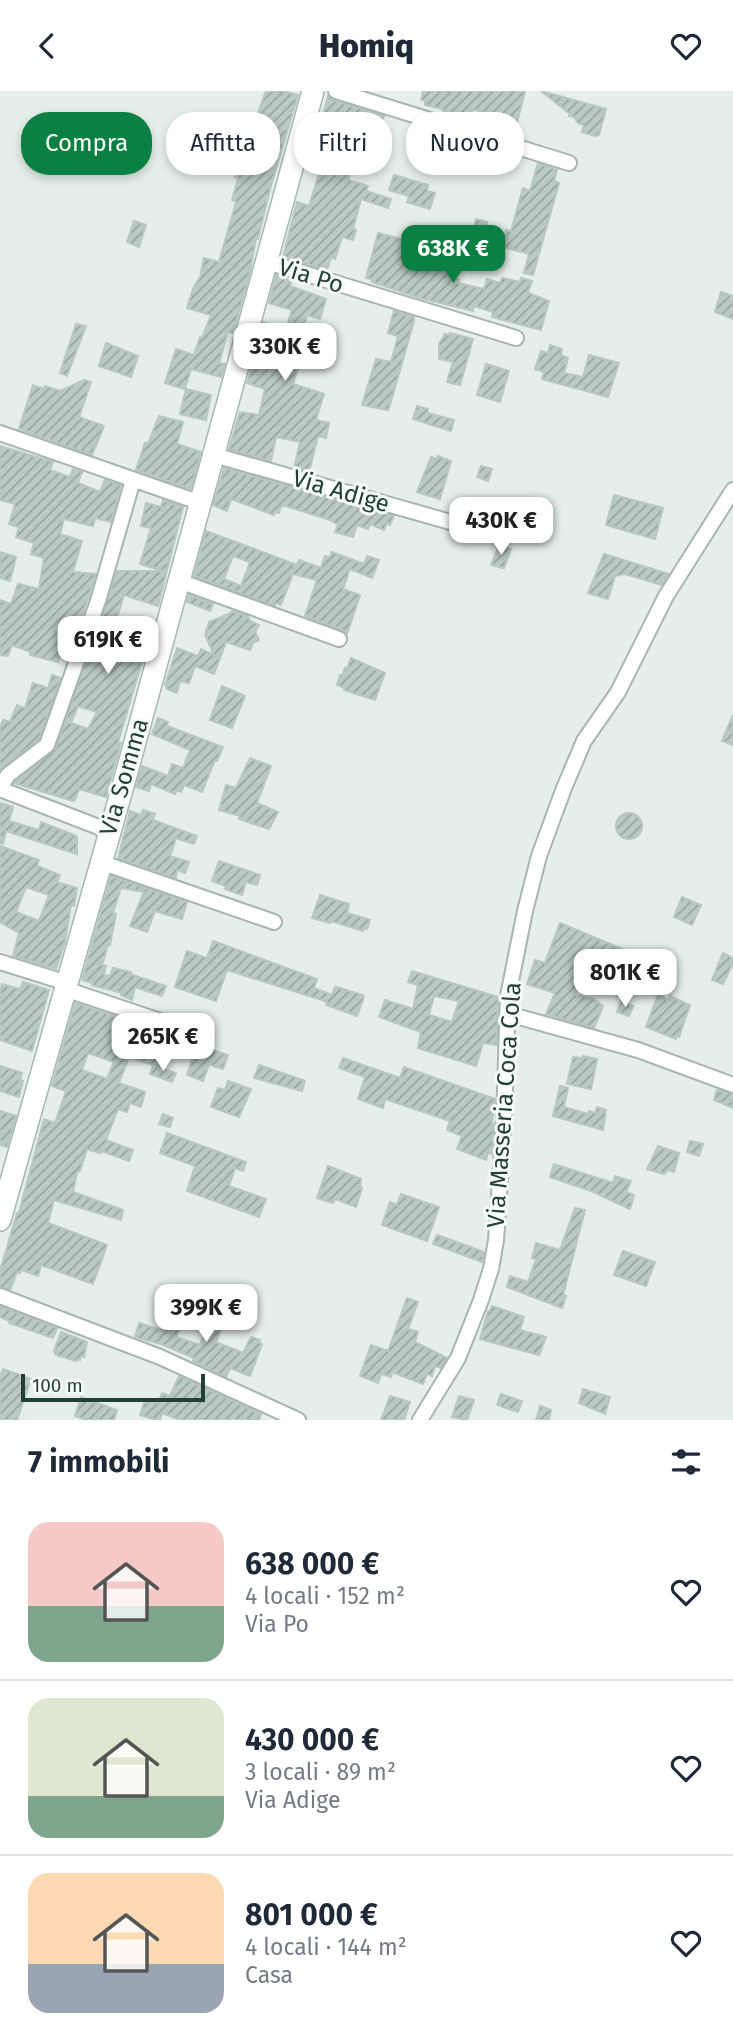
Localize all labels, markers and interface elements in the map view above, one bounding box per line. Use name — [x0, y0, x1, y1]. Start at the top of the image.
icon: back — [28, 27, 66, 65]
text: Homiq — [319, 27, 414, 65]
icon: heart — [667, 27, 705, 65]
chip: Compra — [21, 112, 152, 175]
chip: Affitta — [166, 112, 280, 175]
chip: Filtri — [294, 112, 392, 175]
chip: Nuovo — [406, 112, 524, 175]
pin: 638K € — [396, 225, 510, 285]
text: 638K € — [417, 234, 489, 262]
street label: Via Po — [275, 253, 347, 299]
pin: 330K € — [228, 323, 342, 383]
text: 330K € — [250, 332, 320, 360]
street label: Via Adige — [289, 464, 393, 518]
pin: 430K € — [444, 497, 558, 557]
text: 430K € — [465, 506, 537, 534]
pin: 619K € — [51, 617, 165, 676]
text: 619K € — [74, 625, 142, 653]
street label: Via Somma — [94, 715, 154, 839]
pin: 801K € — [568, 949, 682, 1009]
text: 801K € — [590, 958, 660, 986]
street label: Via Masseria Coca Cola — [481, 981, 527, 1229]
pin: 265K € — [106, 1013, 220, 1073]
text: 265K € — [128, 1022, 198, 1050]
pin: 399K € — [149, 1285, 263, 1344]
text: 399K € — [170, 1293, 242, 1321]
scale bar — [21, 1371, 205, 1403]
text: 100 m — [32, 1374, 83, 1397]
icon: filters — [667, 1443, 705, 1481]
text: 7 immobili — [28, 1444, 170, 1480]
text: 638 000 € — [245, 1546, 379, 1582]
icon: home — [84, 1550, 168, 1634]
icon: heart — [667, 1573, 705, 1611]
text: 4 locali · 152 m² — [245, 1582, 405, 1610]
text: Via Po — [245, 1610, 309, 1638]
text: 430 000 € — [245, 1722, 379, 1758]
icon: home — [84, 1726, 168, 1810]
icon: heart — [667, 1749, 705, 1787]
text: 3 locali · 89 m² — [245, 1758, 396, 1786]
text: Via Adige — [245, 1786, 340, 1814]
text: 801 000 € — [245, 1897, 378, 1933]
icon: home — [84, 1901, 168, 1985]
icon: heart — [667, 1924, 705, 1962]
text: 4 locali · 144 m² — [245, 1933, 407, 1961]
text: Casa — [245, 1961, 293, 1989]

